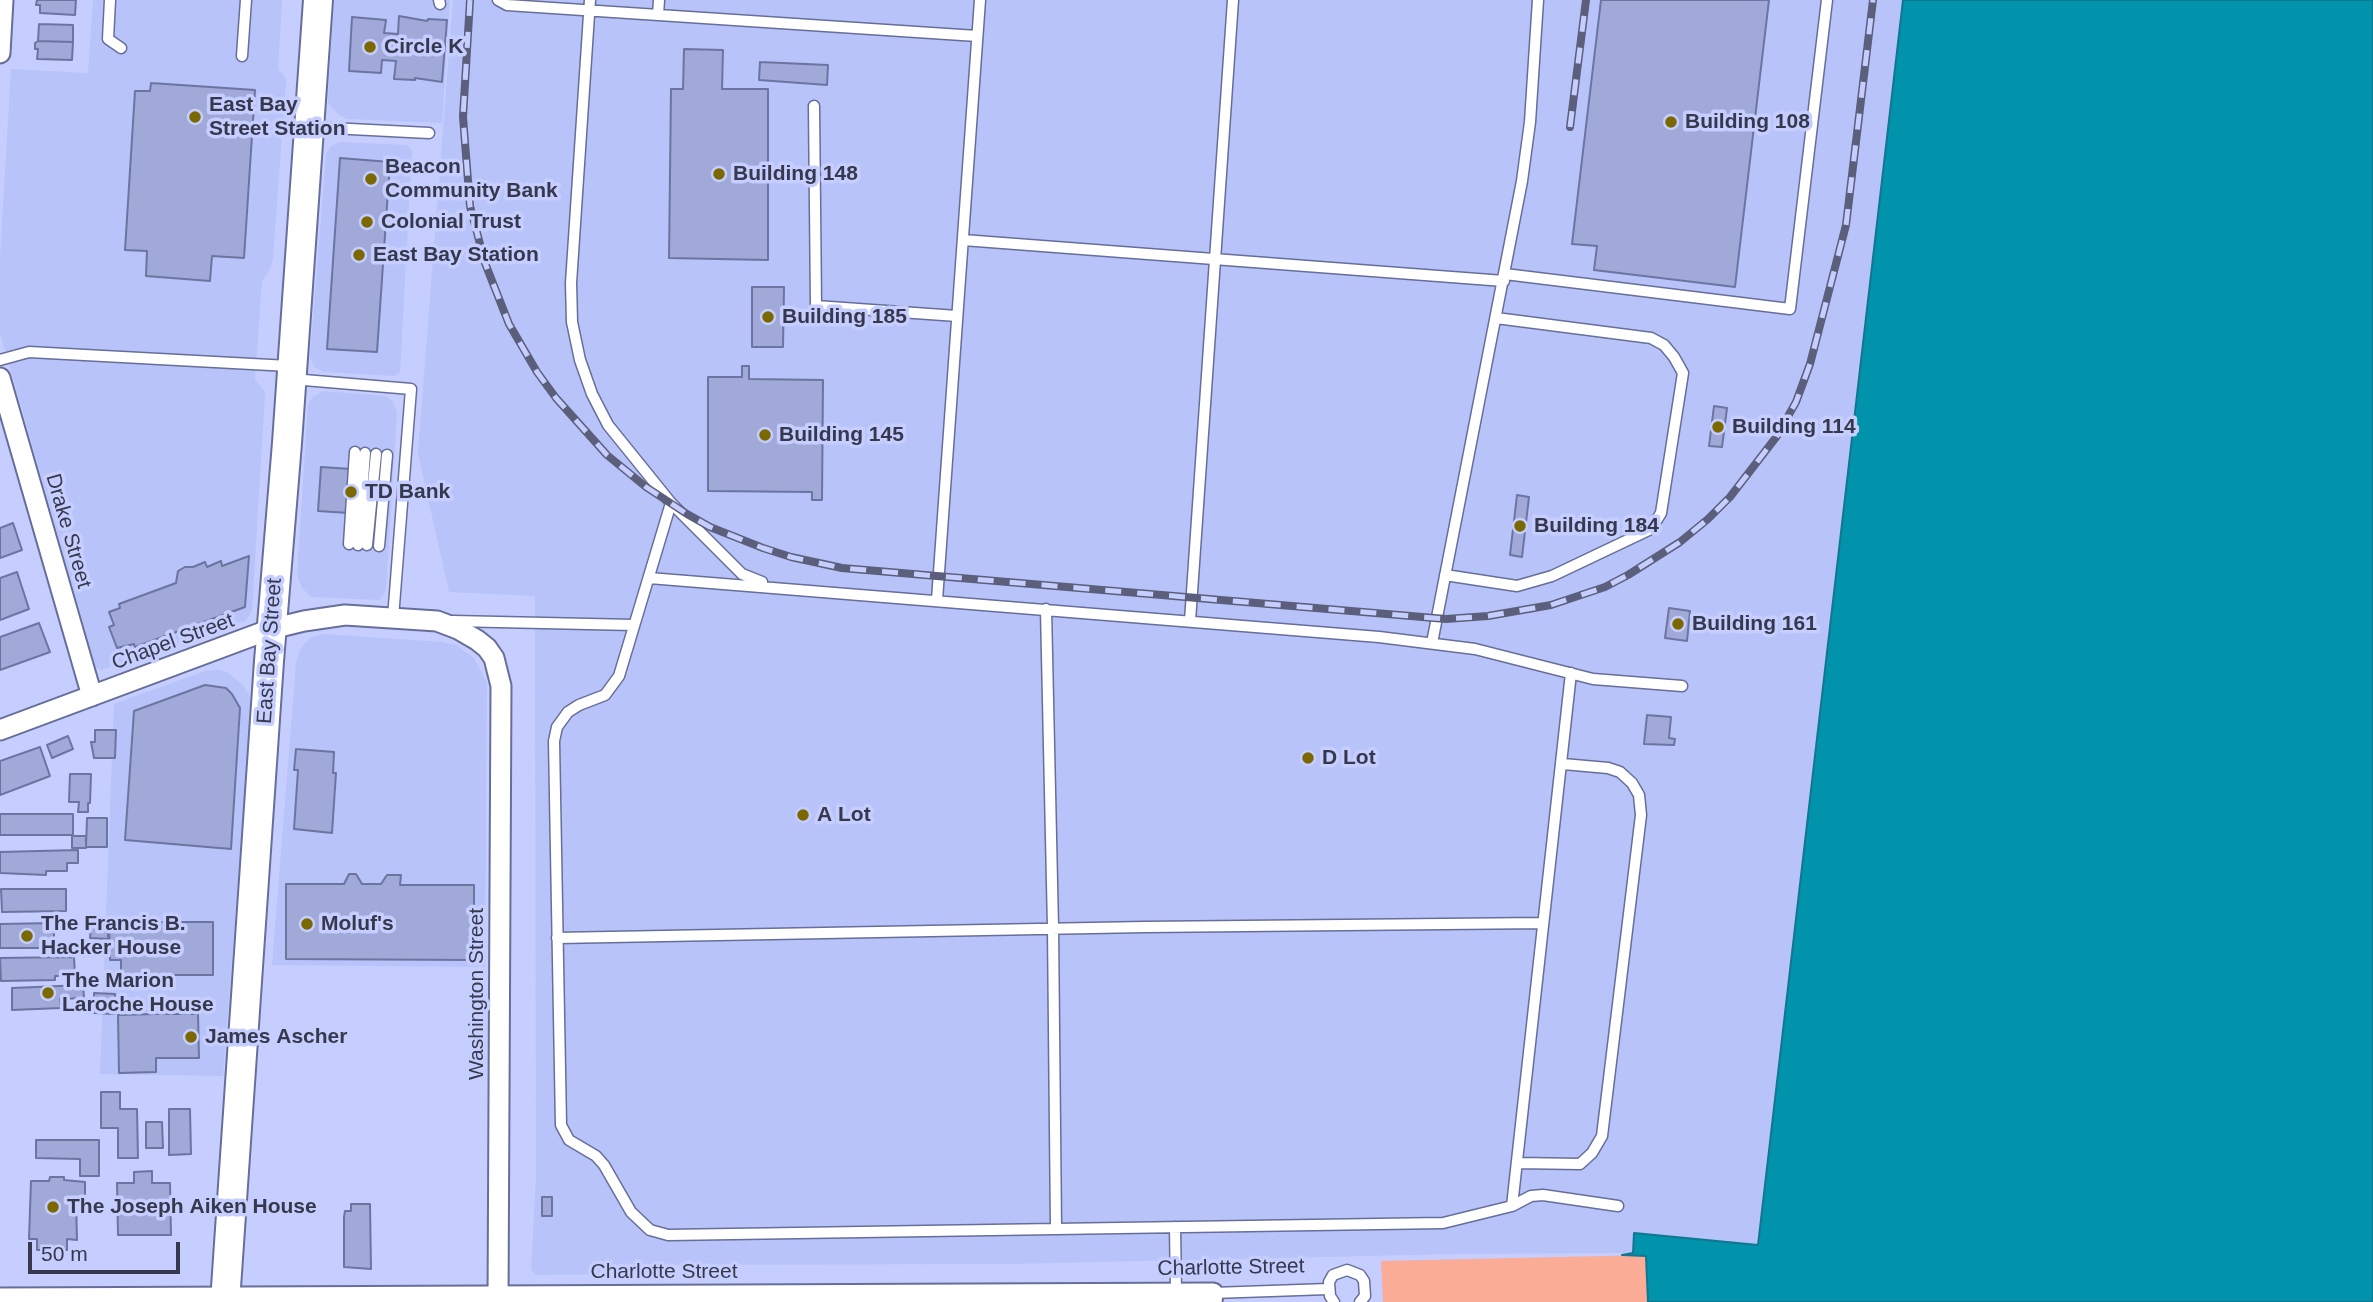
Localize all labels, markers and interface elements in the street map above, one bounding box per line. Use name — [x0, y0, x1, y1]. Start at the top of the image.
place label: Circle K — [384, 34, 463, 60]
marker: Circle K — [362, 39, 378, 55]
place label: East Bay Street Station — [209, 92, 346, 142]
marker: East Bay Street Station — [187, 109, 203, 125]
place label: Building 108 — [1685, 109, 1810, 135]
marker: Building 108 — [1663, 114, 1679, 130]
place label: Beacon Community Bank — [385, 154, 558, 204]
place label: Building 148 — [733, 161, 858, 187]
marker: Building 148 — [711, 166, 727, 182]
marker: Beacon Community Bank — [363, 171, 379, 187]
place label: Colonial Trust — [381, 209, 521, 235]
marker: Colonial Trust — [359, 214, 375, 230]
place label: East Bay Station — [373, 242, 539, 268]
marker: East Bay Station — [351, 247, 367, 263]
place label: Building 185 — [782, 304, 907, 330]
marker: Building 185 — [760, 309, 776, 325]
place label: Building 114 — [1732, 414, 1856, 440]
marker: Building 114 — [1710, 419, 1726, 435]
place label: Building 145 — [779, 422, 904, 448]
marker: Building 145 — [757, 427, 773, 443]
street label: Drake Street — [40, 471, 96, 591]
place label: TD Bank — [365, 479, 450, 505]
marker: TD Bank — [343, 484, 359, 500]
place label: Building 184 — [1534, 513, 1659, 539]
marker: Building 184 — [1512, 518, 1528, 534]
street label: East Bay Street — [252, 577, 288, 725]
street label: Chapel Street — [108, 608, 238, 676]
place label: Building 161 — [1692, 611, 1817, 637]
marker: Building 161 — [1670, 616, 1686, 632]
place label: D Lot — [1322, 745, 1376, 771]
marker: D Lot — [1300, 750, 1316, 766]
place label: A Lot — [817, 802, 871, 828]
marker: A Lot — [795, 807, 811, 823]
street label: Washington Street — [464, 908, 490, 1080]
place label: The Francis B. Hacker House — [41, 911, 186, 961]
place label: Moluf's — [321, 911, 394, 937]
marker: Moluf's — [299, 916, 315, 932]
marker: The Francis B. Hacker House — [19, 928, 35, 944]
place label: The Marion Laroche House — [62, 968, 214, 1018]
marker: The Marion Laroche House — [40, 985, 56, 1001]
place label: James Ascher — [205, 1024, 347, 1050]
marker: James Ascher — [183, 1029, 199, 1045]
place label: The Joseph Aiken House — [67, 1194, 317, 1220]
marker: The Joseph Aiken House — [45, 1199, 61, 1215]
scale bar — [32, 1228, 184, 1272]
text: 50 m — [41, 1242, 88, 1265]
street label: Charlotte Street — [1157, 1254, 1305, 1282]
street label: Charlotte Street — [590, 1259, 738, 1285]

